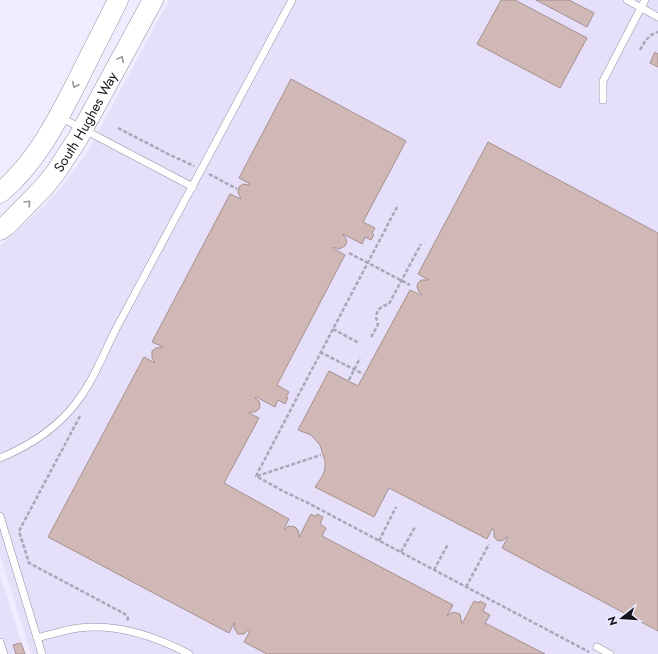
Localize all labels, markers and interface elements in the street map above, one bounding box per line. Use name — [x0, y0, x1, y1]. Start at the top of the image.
one-way arrow — [116, 56, 123, 63]
street label: South Hughes Way — [49, 67, 123, 176]
one-way arrow — [72, 81, 80, 88]
one-way arrow — [23, 200, 31, 208]
north arrow — [602, 598, 642, 638]
text: N — [604, 614, 621, 627]

